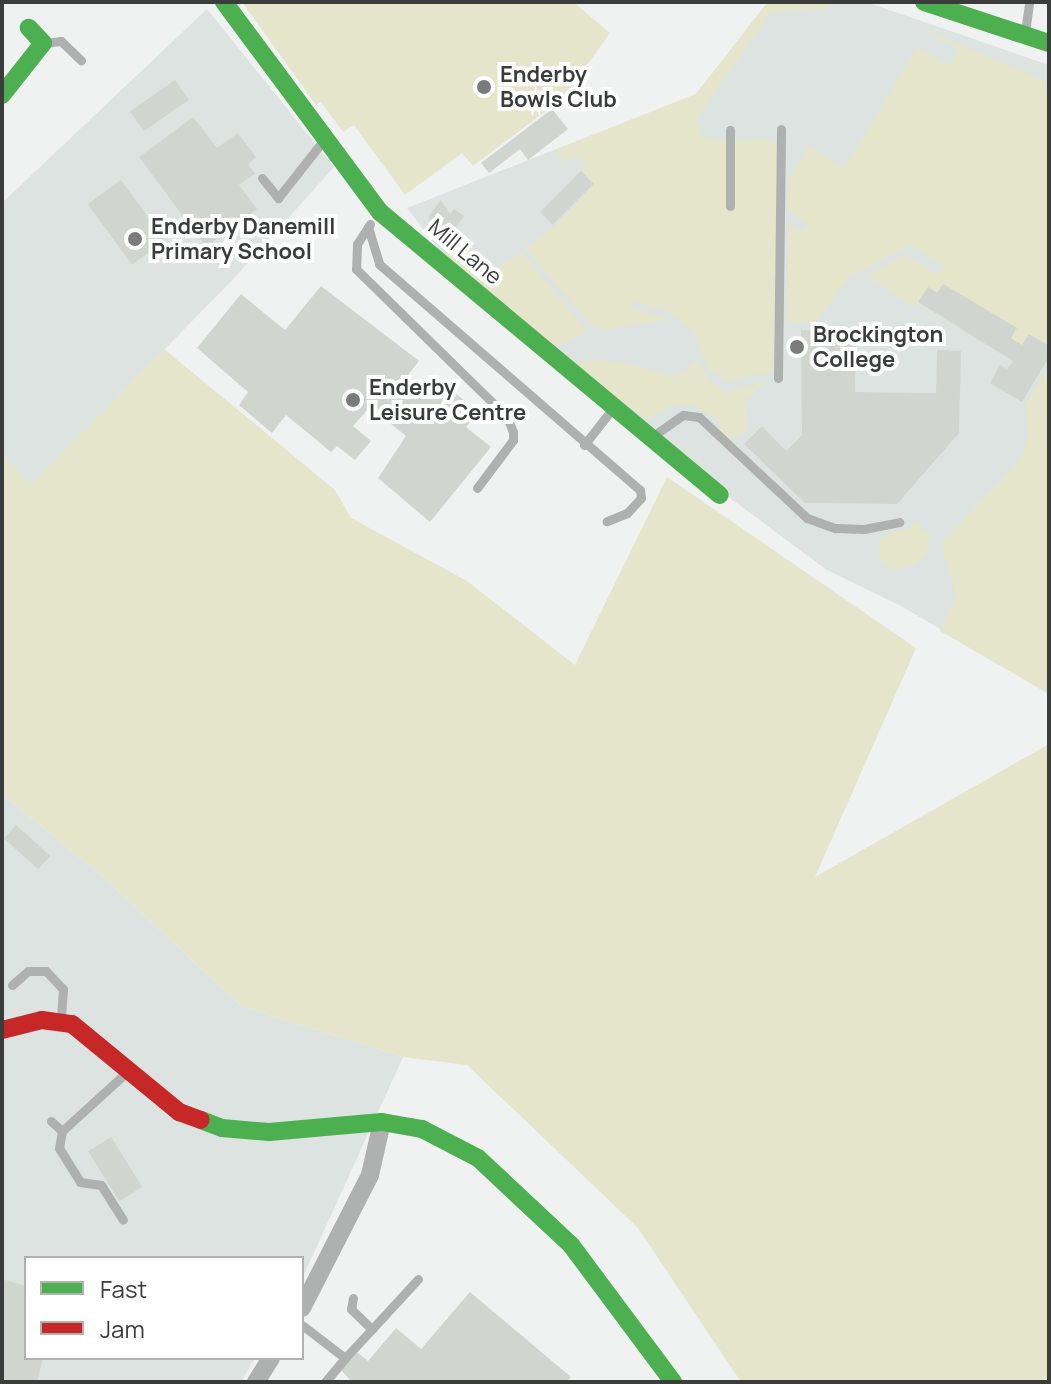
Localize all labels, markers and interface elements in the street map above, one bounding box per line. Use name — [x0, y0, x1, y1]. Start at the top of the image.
place label: Enderby Bowls Club — [500, 61, 617, 112]
marker: Enderby Bowls Club — [475, 78, 493, 96]
place label: Enderby Danemill Primary School — [151, 213, 335, 264]
street label: Mill Lane — [423, 214, 507, 290]
marker: Enderby Danemill Primary School — [126, 230, 144, 248]
place label: Brockington College — [813, 321, 943, 372]
marker: Brockington College — [788, 338, 806, 356]
place label: Enderby Leisure Centre — [369, 374, 526, 426]
marker: Enderby Leisure Centre — [344, 391, 362, 409]
legend — [24, 1256, 304, 1360]
text: Fast — [100, 1272, 147, 1305]
text: Jam — [100, 1312, 145, 1345]

